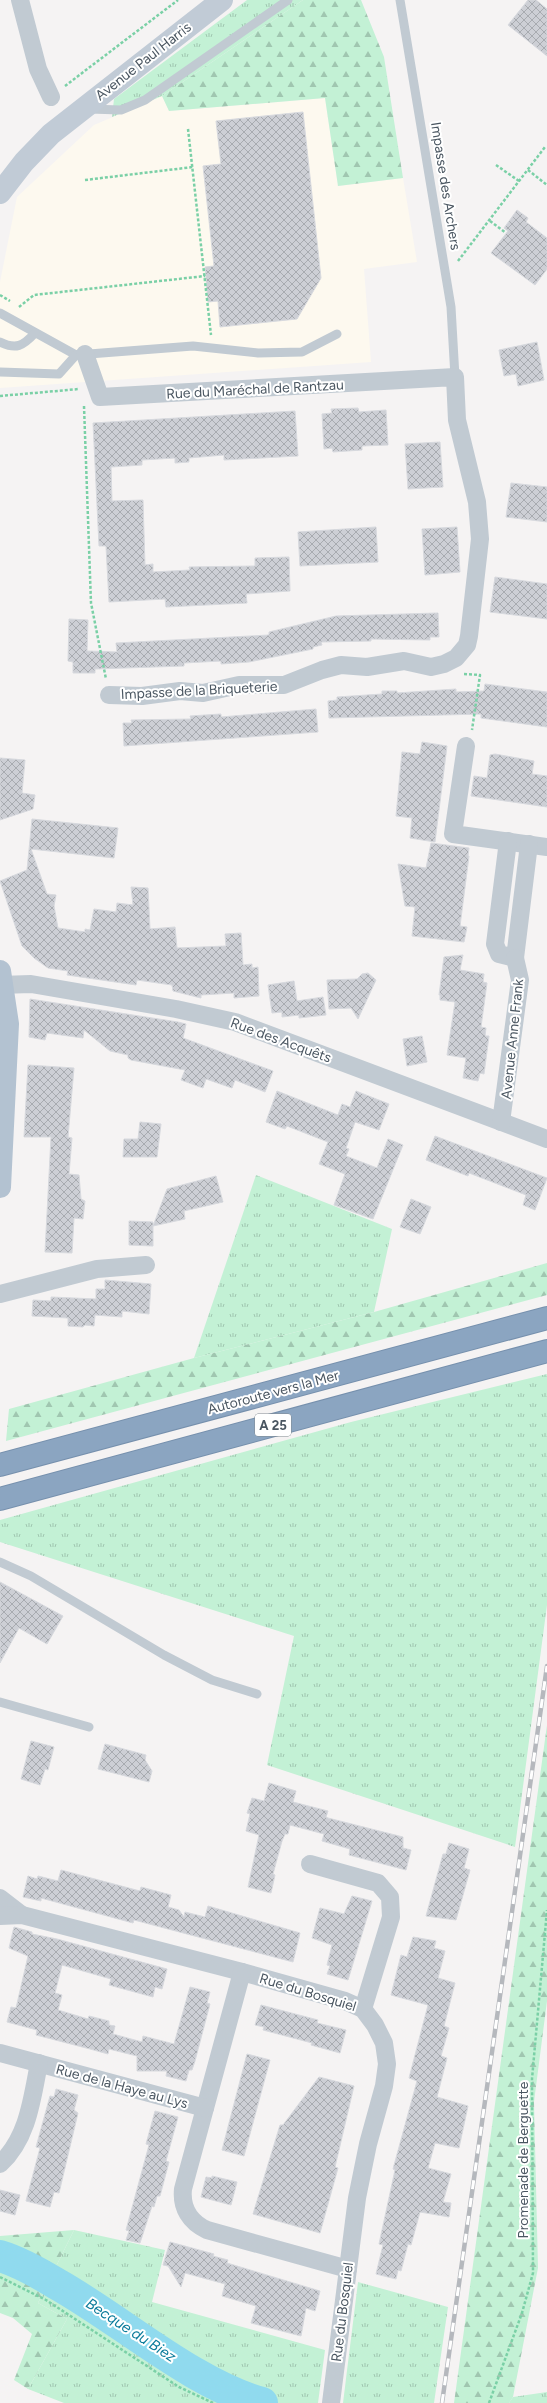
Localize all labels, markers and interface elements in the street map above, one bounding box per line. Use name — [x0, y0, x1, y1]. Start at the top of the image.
street label: Avenue Paul Harris — [92, 19, 195, 104]
street label: Impasse des Archers — [427, 121, 464, 251]
street label: Rue du Maréchal de Rantzau — [166, 376, 344, 403]
street label: Impasse de la Briqueterie — [120, 678, 278, 703]
street label: Avenue Anne Frank — [498, 978, 527, 1100]
street label: Rue des Acquêts — [228, 1014, 333, 1067]
street label: Autoroute vers la Mer — [206, 1367, 341, 1418]
road number: A 25 — [255, 1414, 291, 1436]
street label: Rue du Bosquiel — [257, 1970, 358, 2015]
street label: Rue de la Haye au Lys — [54, 2061, 190, 2112]
street label: Promenade de Berguette — [515, 2081, 532, 2238]
street label: Rue du Bosquiel — [328, 2261, 357, 2363]
water label: Becque du Biez — [83, 2294, 180, 2366]

